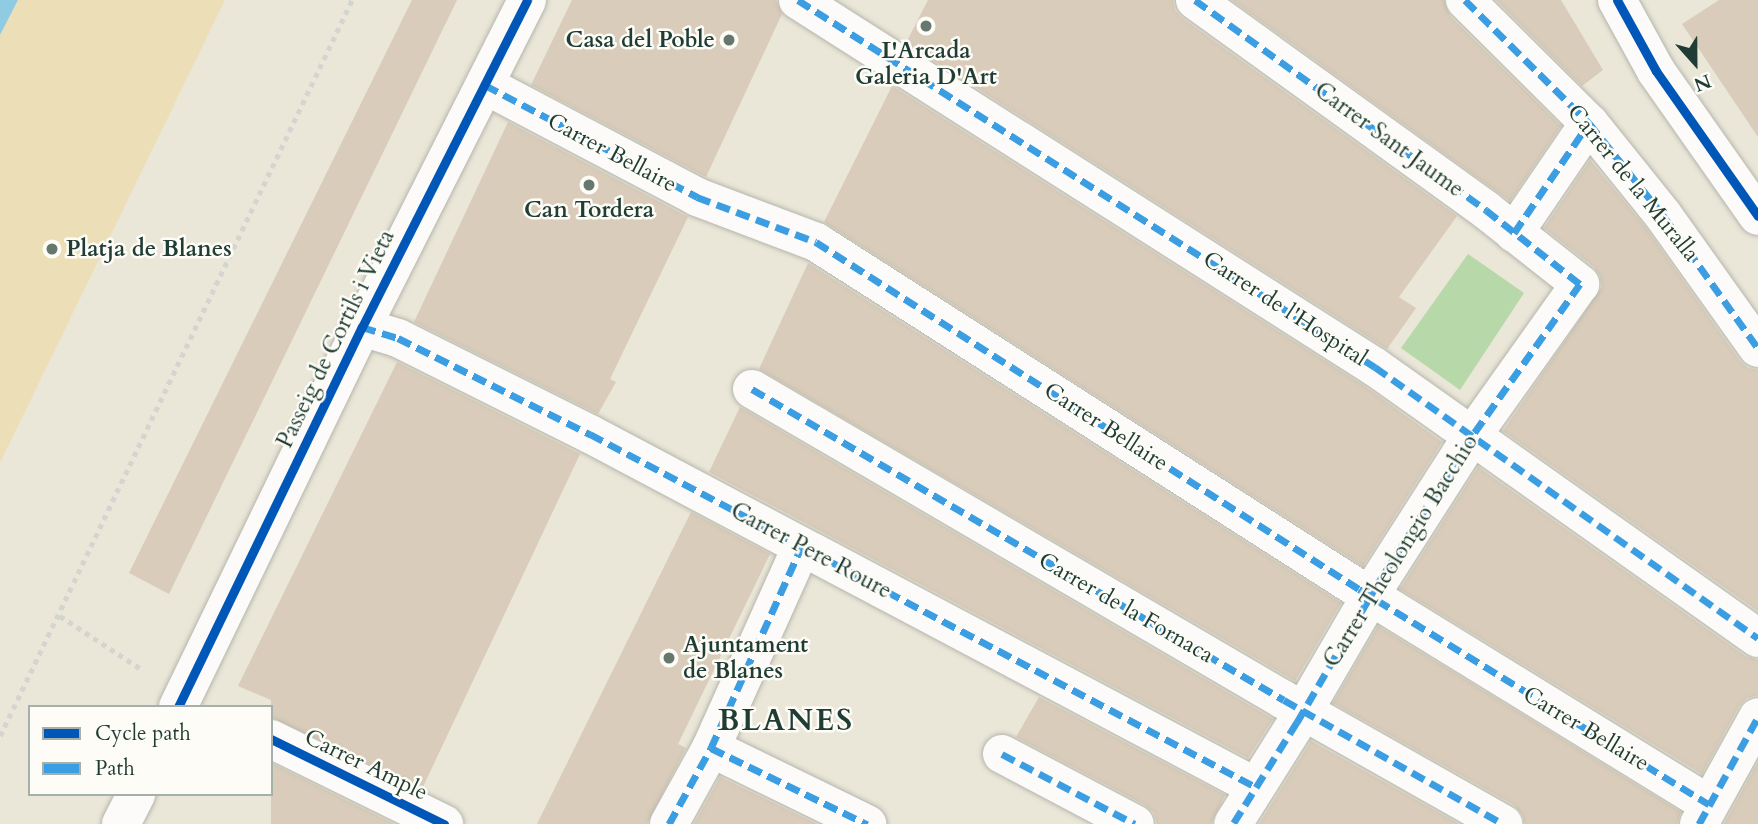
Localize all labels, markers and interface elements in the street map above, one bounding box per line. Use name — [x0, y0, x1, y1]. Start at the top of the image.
marker: L'Arcada Galeria D'Art — [918, 18, 934, 34]
place label: Casa del Poble — [566, 26, 715, 54]
north arrow — [1660, 28, 1730, 98]
marker: Casa del Poble — [721, 32, 737, 48]
place label: L'Arcada Galeria D'Art — [855, 37, 997, 91]
text: N — [1690, 68, 1715, 98]
street label: Carrer Sant Jaume — [1309, 77, 1469, 203]
street label: Carrer de la Muralla — [1561, 99, 1705, 267]
street label: Carrer Bellaire — [543, 107, 681, 199]
marker: Can Tordera — [581, 177, 597, 193]
place label: Can Tordera — [524, 196, 654, 224]
street label: Passeig de Cortils i Vieta — [271, 225, 401, 453]
place label: Platja de Blanes — [66, 235, 232, 263]
marker: Platja de Blanes — [44, 241, 60, 257]
street label: Carrer de l'Hospital — [1198, 246, 1372, 372]
street label: Carrer Bellaire — [1039, 377, 1173, 477]
street label: Carrer Theolongio Bacchio — [1318, 430, 1484, 672]
street label: Carrer Pere Roure — [726, 497, 896, 605]
street label: Carrer de la Fornaca — [1034, 547, 1218, 669]
place label: Ajuntament de Blanes — [683, 631, 808, 685]
marker: Ajuntament de Blanes — [661, 650, 677, 666]
street label: Carrer Bellaire — [1518, 681, 1654, 777]
district label: BLANES — [719, 703, 853, 739]
legend — [28, 705, 273, 796]
text: Cycle path — [95, 719, 191, 748]
street label: Carrer Ample — [300, 723, 432, 807]
text: Path — [95, 754, 135, 783]

